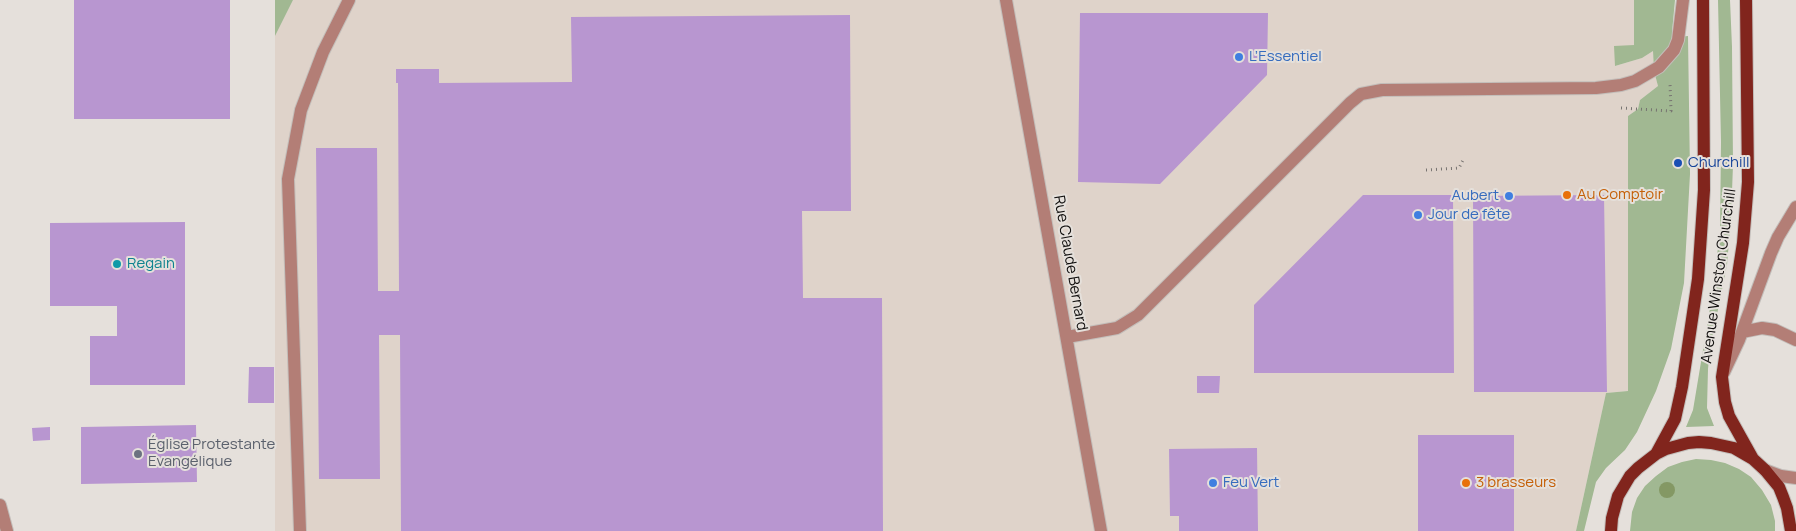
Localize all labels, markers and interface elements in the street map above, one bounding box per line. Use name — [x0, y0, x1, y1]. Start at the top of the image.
place label: L’Essentiel — [1249, 48, 1322, 66]
marker: L’Essentiel — [1233, 51, 1245, 63]
place label: Churchill — [1688, 154, 1750, 172]
marker: Churchill — [1672, 157, 1684, 169]
place label: Au Comptoir — [1577, 186, 1663, 204]
place label: Aubert — [1452, 187, 1499, 205]
street label: Avenue Winston Churchill — [1698, 187, 1740, 365]
marker: Au Comptoir — [1561, 189, 1573, 201]
marker: Aubert — [1503, 190, 1515, 202]
street label: Rue Claude Bernard — [1049, 194, 1091, 332]
place label: Jour de fête — [1428, 206, 1510, 224]
marker: Jour de fête — [1412, 209, 1424, 221]
place label: Regain — [127, 255, 175, 273]
marker: Regain — [111, 258, 123, 270]
place label: Église Protestante Evangélique — [148, 436, 275, 471]
marker: Église Protestante Evangélique — [132, 448, 144, 460]
place label: Feu Vert — [1223, 474, 1279, 492]
place label: 3 brasseurs — [1476, 474, 1556, 492]
marker: Feu Vert — [1207, 477, 1219, 489]
marker: 3 brasseurs — [1460, 477, 1472, 489]

